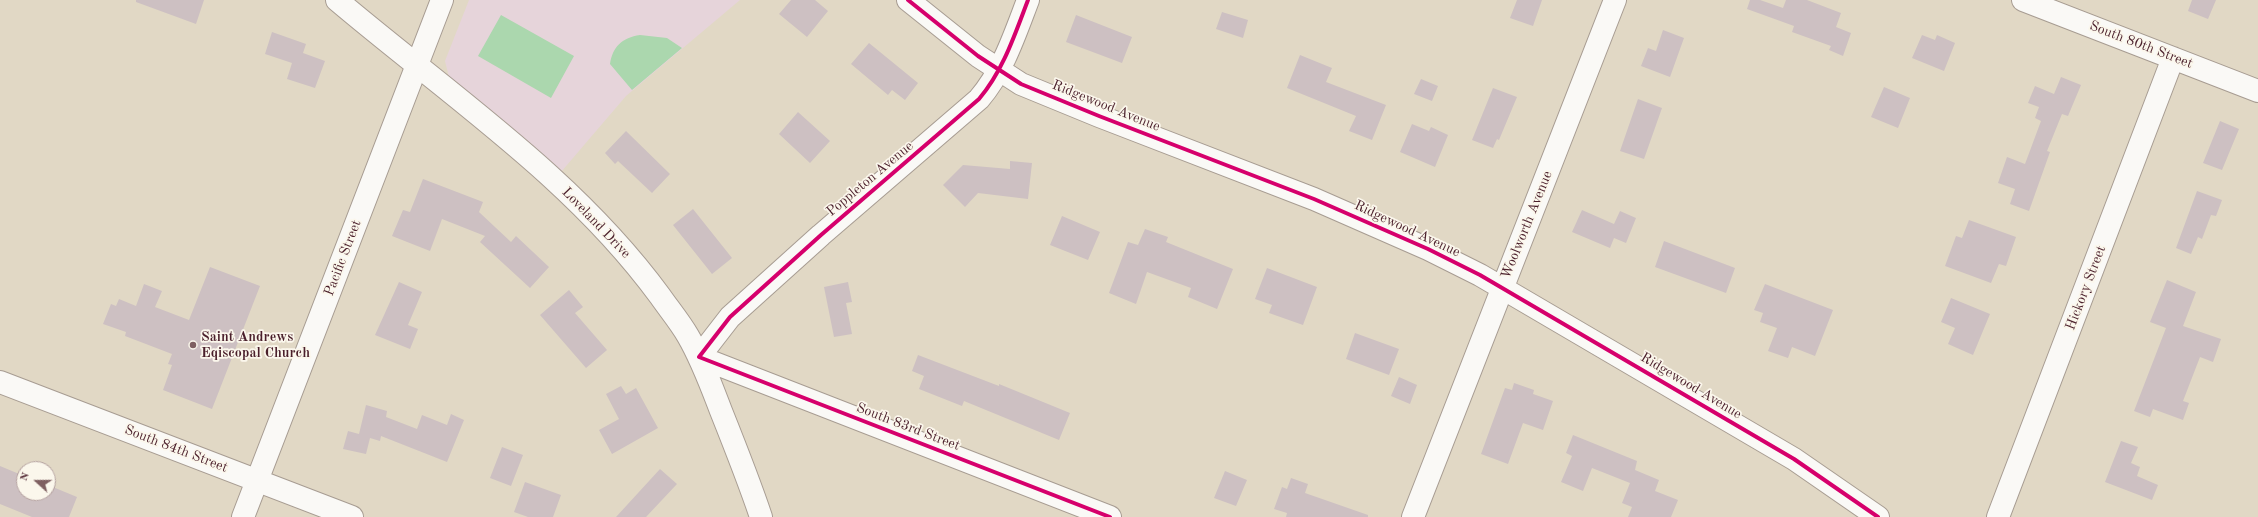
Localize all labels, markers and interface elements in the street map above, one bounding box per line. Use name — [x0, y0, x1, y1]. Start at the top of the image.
street label: South 80th Street — [2087, 18, 2195, 72]
street label: Ridgewood Avenue — [1050, 77, 1162, 135]
street label: Poppleton Avenue — [823, 138, 917, 220]
street label: Woolworth Avenue — [1498, 169, 1556, 281]
street label: Loveland Drive — [558, 184, 634, 262]
street label: Ridgewood Avenue — [1351, 197, 1463, 261]
street label: Pacific Street — [321, 218, 365, 298]
street label: Hickory Street — [2062, 243, 2110, 333]
place label: Saint Andrews Eqiscopal Church — [201, 329, 310, 362]
marker: Saint Andrews Eqiscopal Church — [188, 340, 198, 350]
street label: Ridgewood Avenue — [1637, 349, 1745, 423]
street label: South 83rd Street — [854, 399, 962, 455]
street label: South 84th Street — [122, 422, 230, 476]
north arrow — [16, 461, 56, 501]
text: N — [19, 471, 32, 483]

